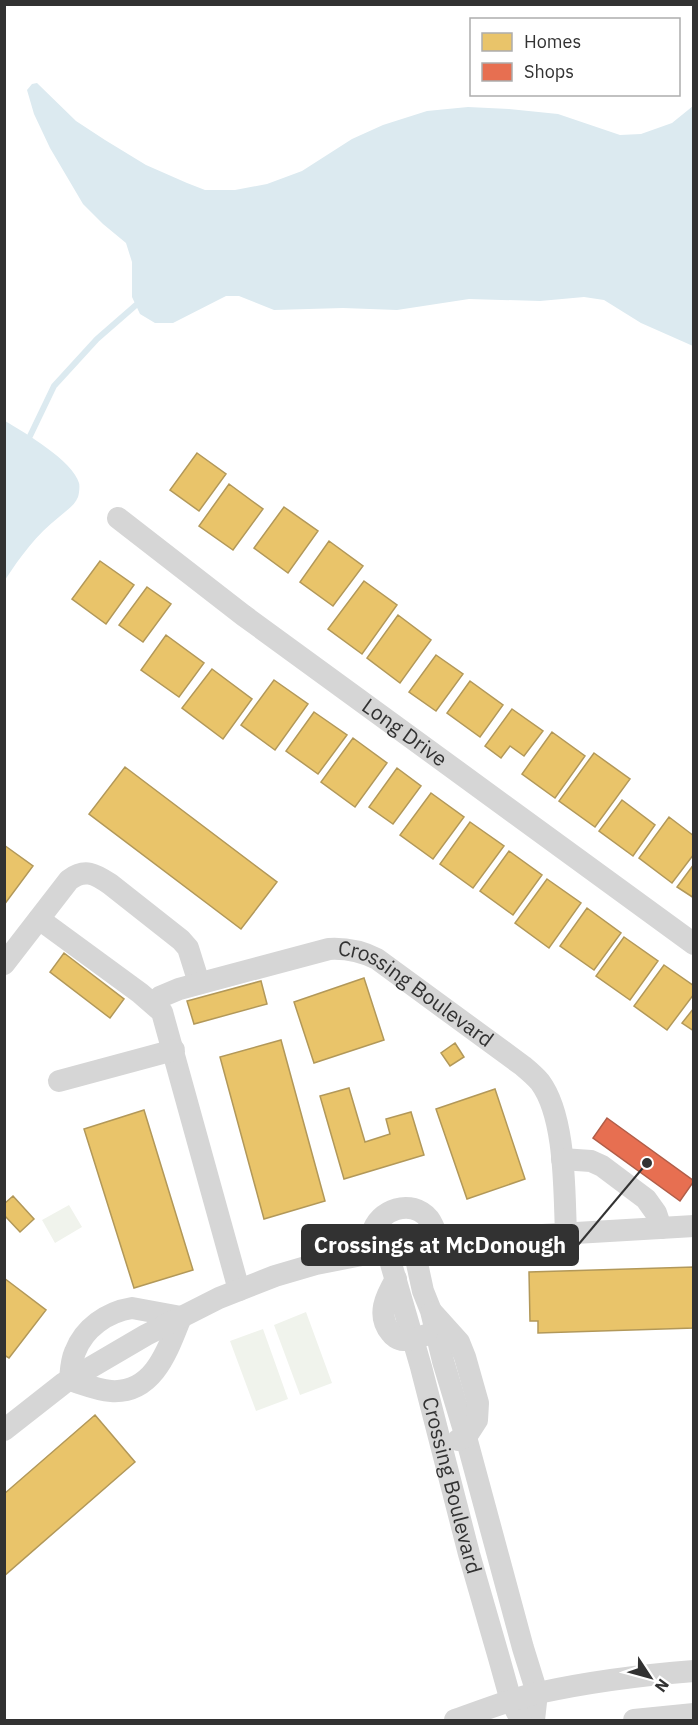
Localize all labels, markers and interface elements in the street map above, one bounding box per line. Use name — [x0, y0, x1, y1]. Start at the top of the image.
legend — [470, 18, 680, 96]
text: Homes — [524, 30, 581, 53]
text: Shops — [524, 60, 574, 83]
street label: Long Drive — [357, 691, 453, 772]
street label: Crossing Boulevard — [337, 934, 500, 1053]
callout: Crossings at McDonough — [302, 1225, 578, 1265]
text: Crossings at McDonough — [314, 1230, 566, 1259]
street label: Crossing Boulevard — [416, 1394, 489, 1577]
north arrow — [620, 1647, 680, 1707]
text: N — [651, 1675, 674, 1696]

